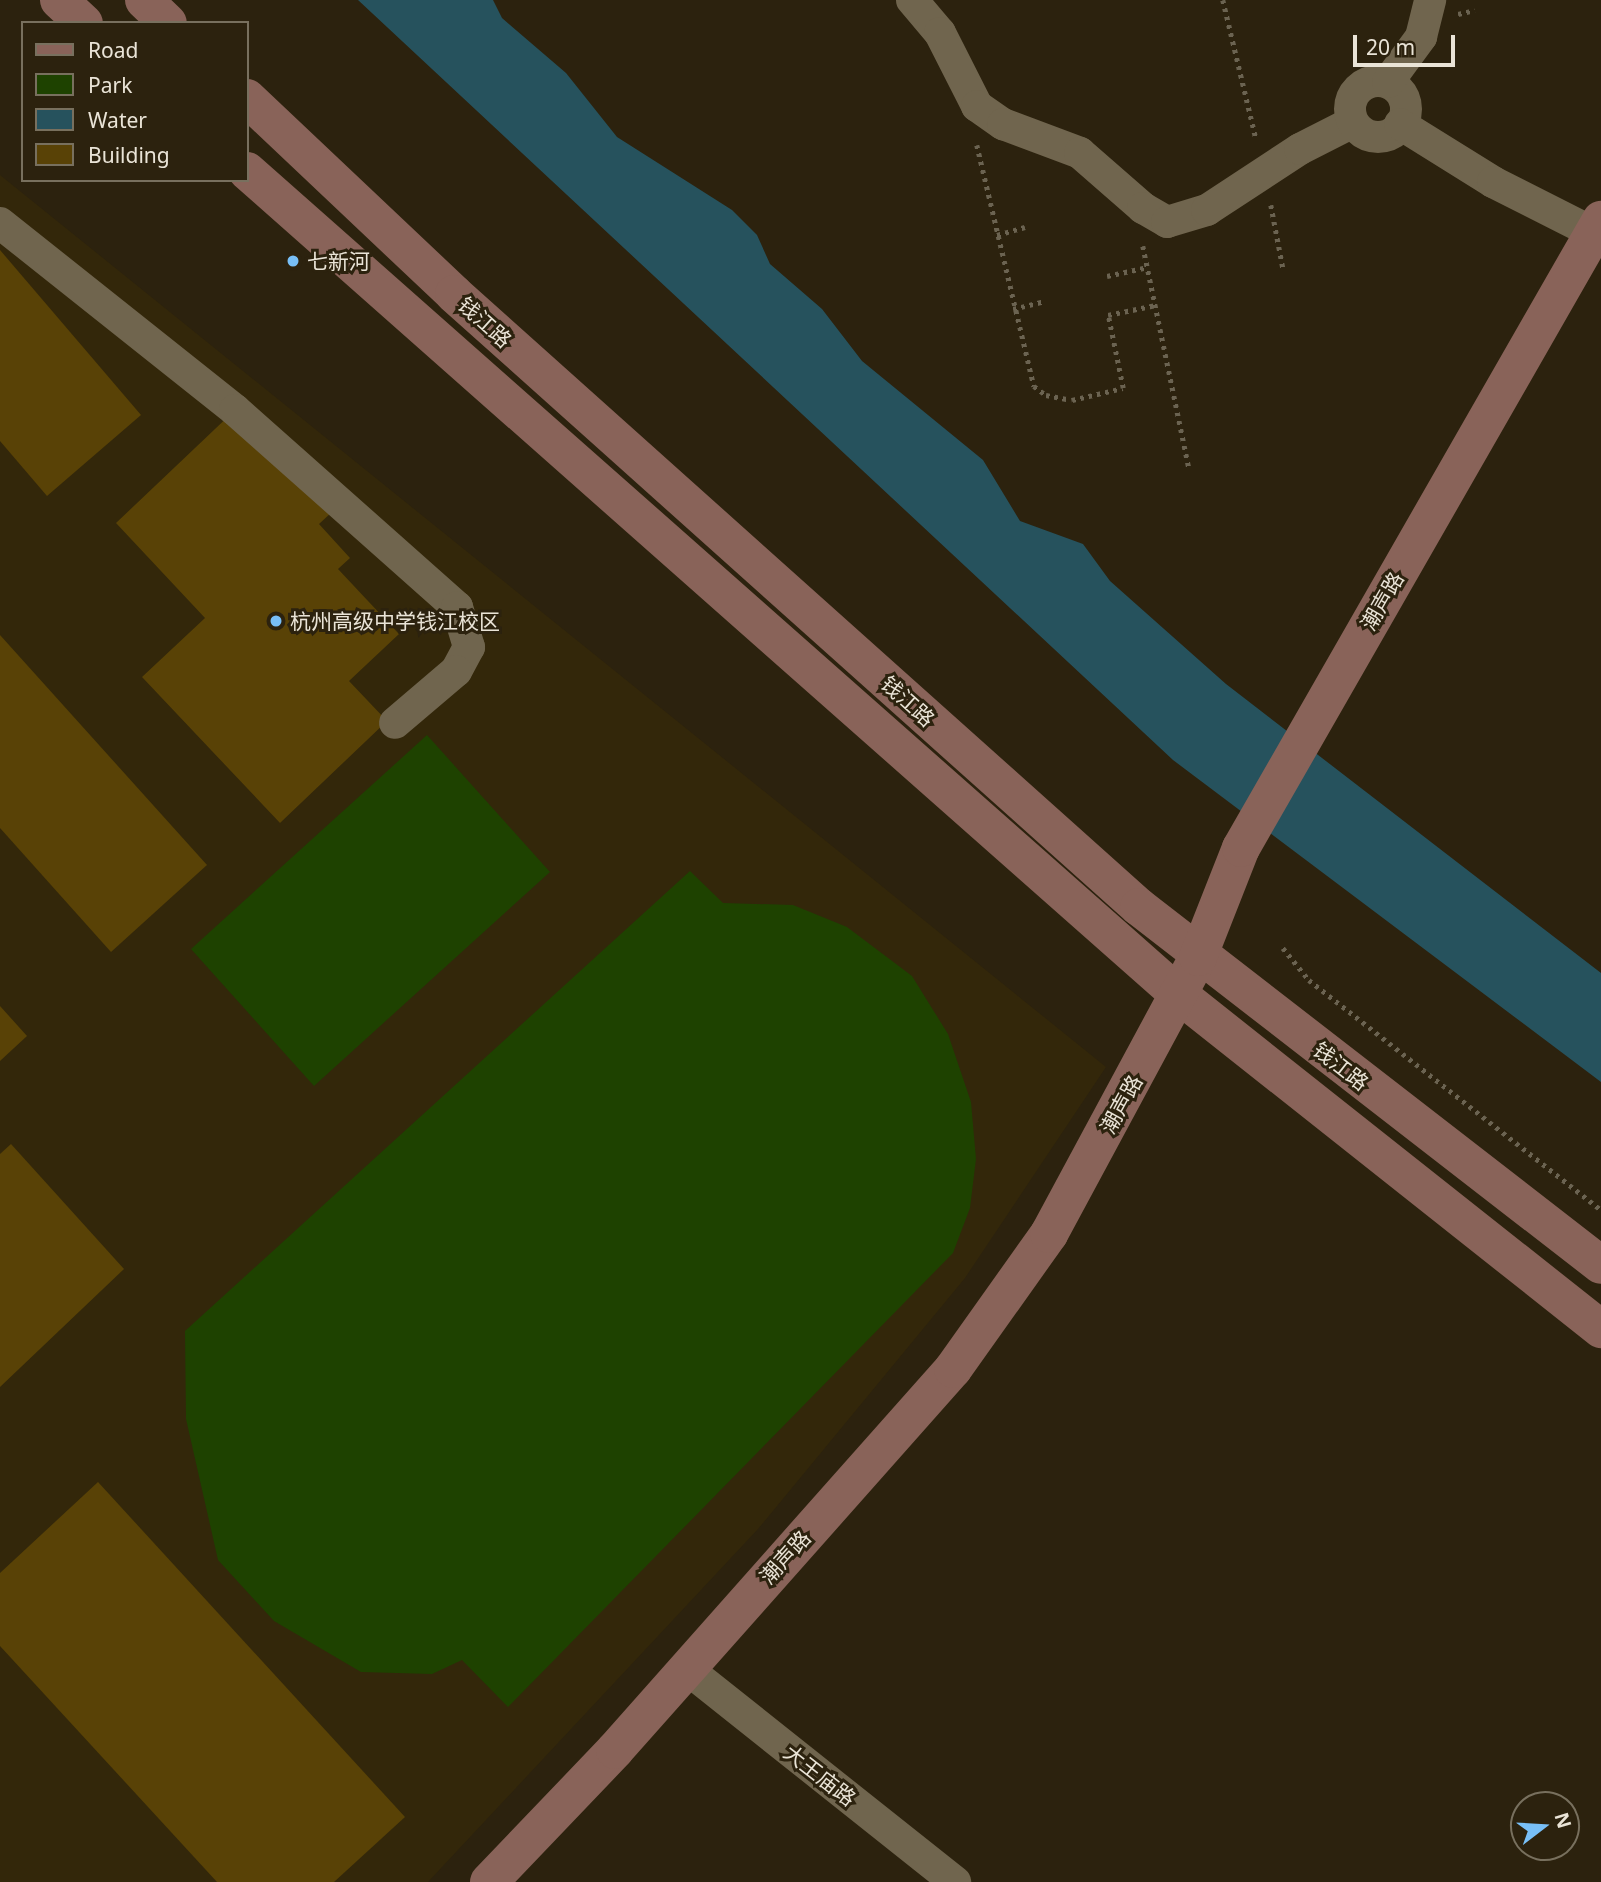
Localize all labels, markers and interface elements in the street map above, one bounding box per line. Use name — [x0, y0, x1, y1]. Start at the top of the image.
legend — [21, 21, 248, 182]
scale bar — [1356, 21, 1458, 65]
text: 20 m — [1366, 33, 1415, 61]
text: Road — [88, 36, 138, 64]
text: Park — [88, 71, 132, 99]
text: Water — [88, 106, 147, 134]
text: Building — [88, 141, 170, 169]
place label: 七新河 — [307, 248, 370, 274]
marker: 七新河 — [285, 253, 301, 269]
street label: 钱江路 — [453, 292, 517, 352]
street label: 潮声路 — [1355, 567, 1409, 635]
place label: 杭州高级中学钱江校区 — [290, 608, 500, 634]
marker: 杭州高级中学钱江校区 — [268, 613, 284, 629]
street label: 钱江路 — [876, 671, 940, 731]
street label: 钱江路 — [1308, 1037, 1374, 1095]
street label: 潮声路 — [1095, 1070, 1147, 1138]
street label: 潮声路 — [755, 1525, 815, 1589]
street label: 大王庙路 — [779, 1739, 861, 1811]
north arrow — [1510, 1791, 1580, 1861]
text: N — [1548, 1809, 1578, 1832]

